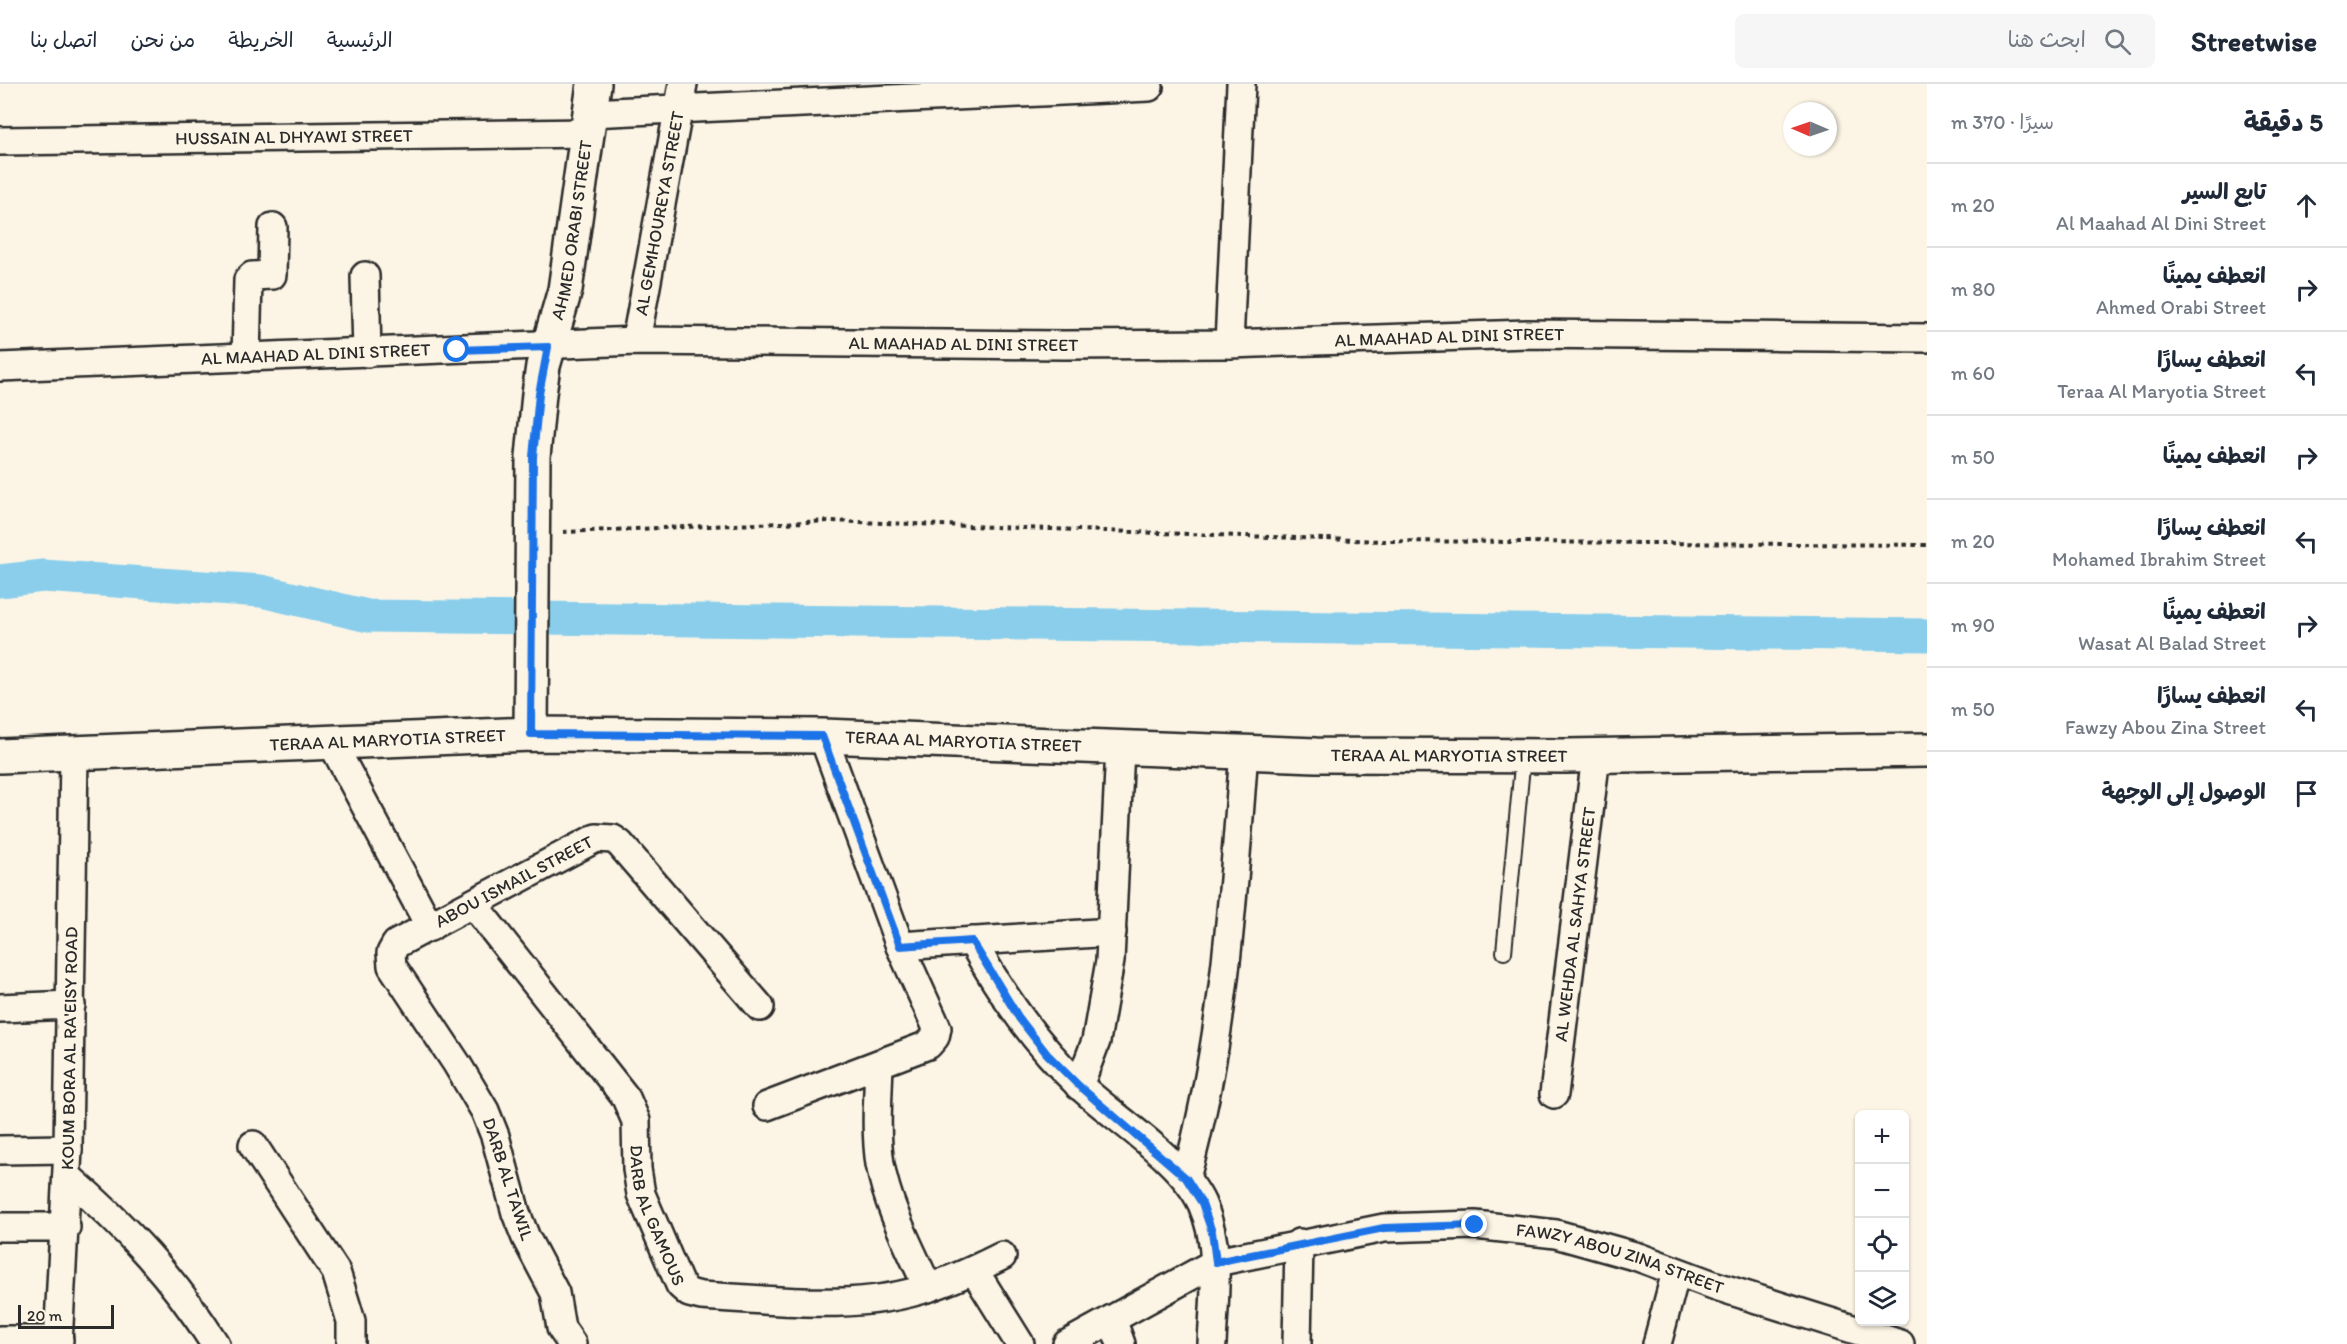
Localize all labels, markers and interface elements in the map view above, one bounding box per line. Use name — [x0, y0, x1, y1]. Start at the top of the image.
search box — [1735, 14, 2155, 68]
text: Streetwise — [2191, 24, 2317, 58]
icon: search — [2101, 25, 2134, 58]
text: ابحث هنا — [2007, 26, 2086, 53]
text: اتصل بنا — [30, 27, 98, 52]
text: من نحن — [131, 27, 195, 52]
text: الخريطة — [228, 27, 294, 52]
text: الرئيسية — [327, 27, 393, 52]
north arrow — [1783, 102, 1837, 156]
text: 5 دقيقة — [2244, 106, 2323, 138]
street label: AL GEMHOUREYA STREET — [630, 109, 689, 317]
text: سيرًا · 370 m — [1951, 110, 2054, 134]
street label: HUSSAIN AL DHYAWI STREET — [175, 124, 413, 150]
street label: AHMED ORABI STREET — [546, 139, 597, 322]
text: تابع السير — [2183, 178, 2266, 205]
icon: ahead — [2290, 189, 2323, 222]
text: 20 m — [1951, 193, 1995, 217]
text: Al Maahad Al Dini Street — [2056, 211, 2266, 235]
text: انعطف يمينًا — [2163, 262, 2266, 289]
icon: right — [2290, 273, 2323, 306]
text: 80 m — [1951, 277, 1996, 301]
text: Ahmed Orabi Street — [2096, 295, 2266, 319]
street label: AL MAAHAD AL DINI STREET — [1334, 323, 1564, 351]
street label: AL MAAHAD AL DINI STREET — [848, 332, 1078, 356]
route start — [443, 336, 469, 362]
street label: AL MAAHAD AL DINI STREET — [200, 338, 431, 370]
text: انعطف يسارًا — [2157, 346, 2266, 373]
icon: left — [2290, 357, 2323, 390]
text: 60 m — [1951, 361, 1995, 385]
text: Teraa Al Maryotia Street — [2057, 379, 2266, 403]
icon: right — [2290, 441, 2323, 474]
text: انعطف يمينًا — [2163, 442, 2266, 469]
text: 50 m — [1951, 445, 1995, 469]
text: انعطف يسارًا — [2157, 514, 2266, 541]
icon: left — [2290, 525, 2323, 558]
text: 20 m — [1951, 529, 1995, 553]
text: Mohamed Ibrahim Street — [2052, 547, 2266, 571]
text: انعطف يمينًا — [2163, 598, 2266, 625]
icon: right — [2290, 609, 2323, 642]
text: 90 m — [1951, 613, 1995, 637]
text: Wasat Al Balad Street — [2078, 631, 2266, 655]
text: انعطف يسارًا — [2157, 682, 2266, 709]
icon: left — [2290, 693, 2323, 726]
text: 50 m — [1951, 697, 1995, 721]
text: Fawzy Abou Zina Street — [2065, 715, 2266, 739]
street label: TERAA AL MARYOTIA STREET — [269, 724, 506, 756]
street label: TERAA AL MARYOTIA STREET — [845, 726, 1082, 757]
street label: TERAA AL MARYOTIA STREET — [1331, 744, 1568, 767]
icon: arrive — [2290, 777, 2323, 810]
text: الوصول إلى الوجهة — [2101, 778, 2266, 805]
street label: AL WEHDA AL SAHYA STREET — [1550, 806, 1601, 1043]
street label: ABOU ISMAIL STREET — [431, 831, 597, 932]
street label: KOUM BORA AL RA'EISY ROAD — [56, 926, 82, 1170]
map controls — [1855, 1110, 1909, 1326]
button: + — [1855, 1110, 1909, 1164]
street label: DARB AL TAWIL — [478, 1115, 538, 1243]
street label: DARB AL GAMOUS — [625, 1145, 690, 1289]
button: − — [1855, 1164, 1909, 1218]
route end — [1461, 1211, 1487, 1237]
button: locate — [1855, 1218, 1909, 1272]
street label: FAWZY ABOU ZINA STREET — [1515, 1219, 1727, 1299]
button: layers — [1855, 1272, 1909, 1326]
scale bar — [18, 1302, 114, 1330]
text: 20 m — [27, 1306, 62, 1325]

